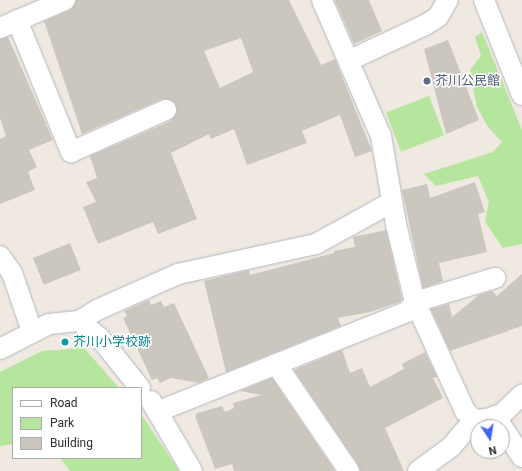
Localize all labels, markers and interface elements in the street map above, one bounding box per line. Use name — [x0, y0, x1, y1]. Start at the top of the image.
place label: 芥川公民館 — [435, 73, 500, 89]
marker: 芥川公民館 — [422, 76, 432, 86]
place label: 芥川小学校跡 — [73, 334, 151, 350]
marker: 芥川小学校跡 — [60, 337, 70, 347]
legend — [12, 387, 142, 459]
text: Road — [50, 396, 78, 410]
text: Park — [50, 416, 74, 430]
north arrow — [470, 419, 510, 459]
text: Building — [50, 436, 93, 450]
text: N — [487, 443, 498, 457]

